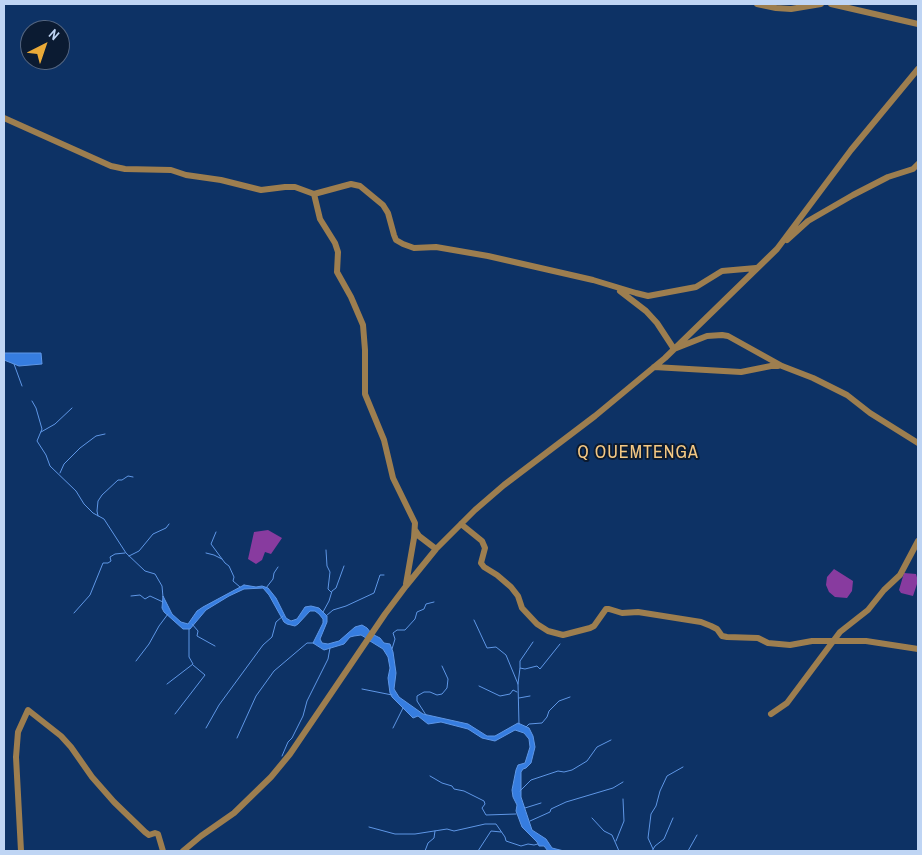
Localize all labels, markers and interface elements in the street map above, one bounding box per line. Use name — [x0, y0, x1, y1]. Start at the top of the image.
north arrow — [20, 20, 70, 70]
text: N — [45, 25, 63, 44]
district label: Q OUEMTENGA — [576, 442, 700, 464]

